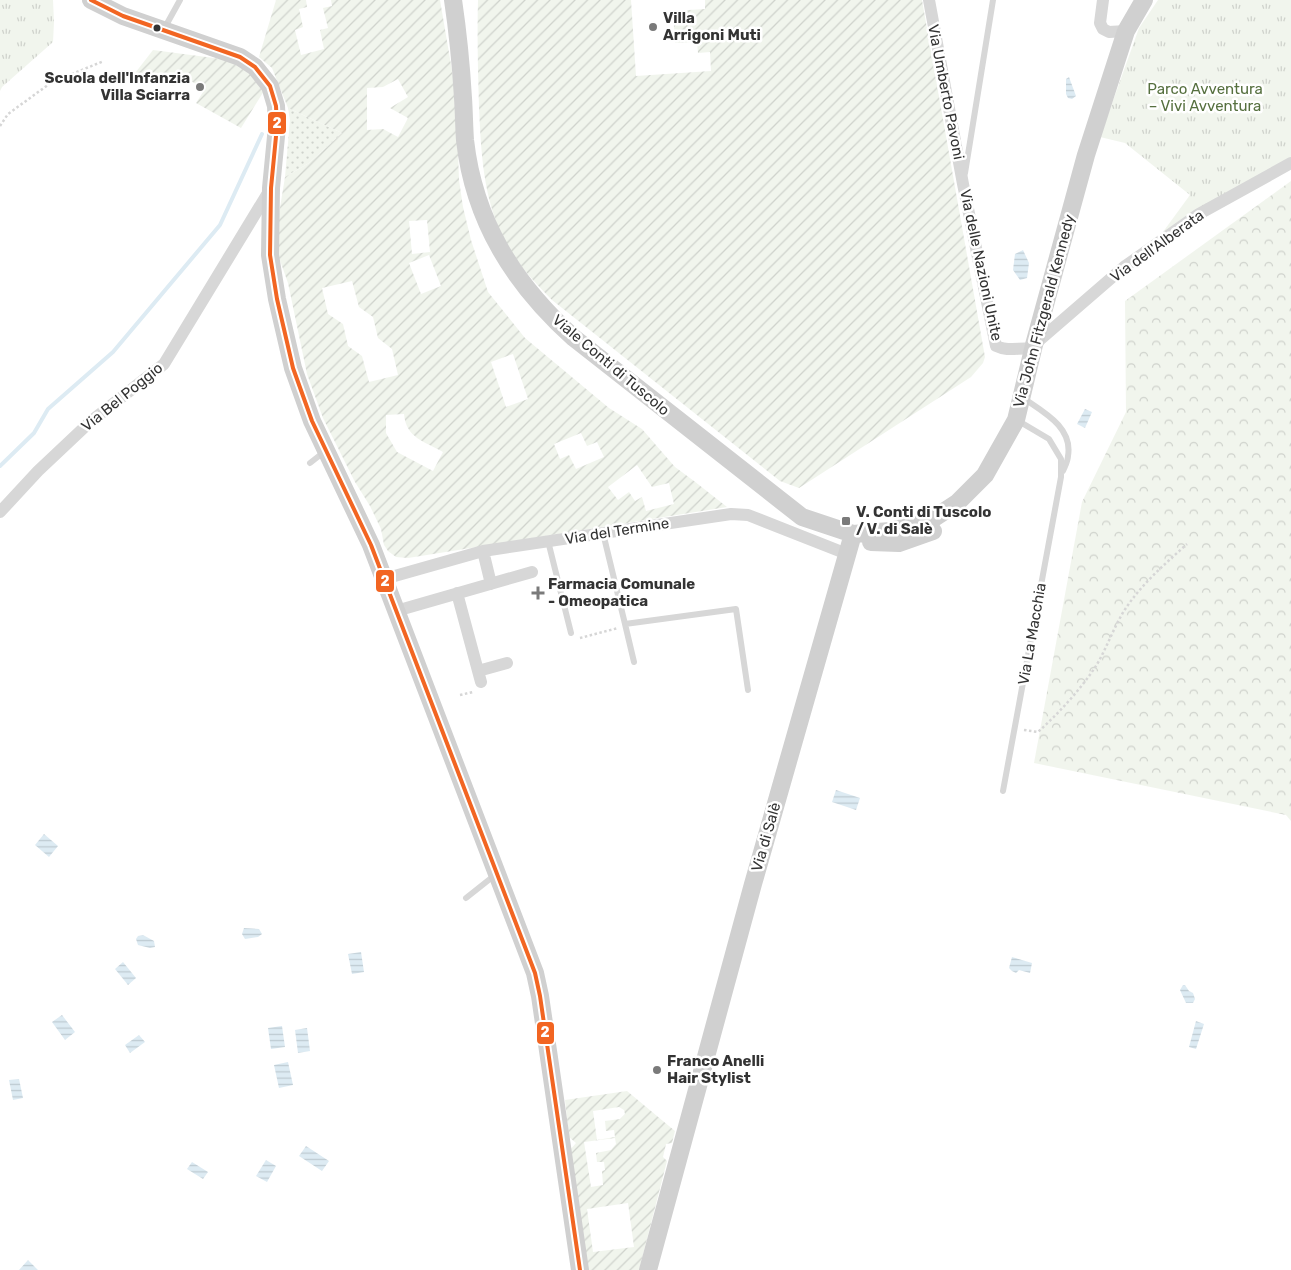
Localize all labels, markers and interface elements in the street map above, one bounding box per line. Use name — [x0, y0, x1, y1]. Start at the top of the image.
place label: Villa Arrigoni Muti — [663, 9, 761, 44]
marker: Villa Arrigoni Muti — [647, 21, 659, 33]
unlabelled marker — [152, 23, 162, 33]
street label: Via Umberto Pavoni — [924, 23, 968, 161]
place label: Scuola dell'Infanzia Villa Sciarra — [45, 69, 190, 104]
park label: Parco Avventura – Vivi Avventura — [1147, 80, 1263, 115]
marker: Scuola dell'Infanzia Villa Sciarra — [194, 81, 206, 93]
line badge: 2 — [267, 111, 287, 135]
text: 2 — [272, 115, 282, 132]
street label: Via delle Nazioni Unite — [956, 188, 1006, 342]
street label: Via dell'Alberata — [1107, 206, 1207, 286]
street label: Via John Fitzgerald Kennedy — [1010, 212, 1078, 410]
street label: Viale Conti di Tuscolo — [549, 311, 673, 419]
street label: Via Bel Poggio — [78, 359, 166, 435]
place label: V. Conti di Tuscolo / V. di Salè — [856, 503, 991, 538]
street label: Via del Termine — [564, 514, 670, 548]
marker: V. Conti di Tuscolo / V. di Salè — [840, 515, 852, 527]
line badge: 2 — [375, 569, 395, 593]
text: 2 — [380, 573, 390, 590]
place label: Farmacia Comunale - Omeopatica — [548, 575, 695, 610]
street label: Via La Macchia — [1014, 581, 1050, 687]
marker: Farmacia Comunale - Omeopatica — [532, 587, 544, 599]
street label: Via di Salè — [748, 800, 784, 874]
line badge: 2 — [536, 1021, 555, 1045]
text: 2 — [540, 1024, 550, 1041]
place label: Franco Anelli Hair Stylist — [667, 1052, 764, 1087]
marker: Franco Anelli Hair Stylist — [651, 1064, 663, 1076]

